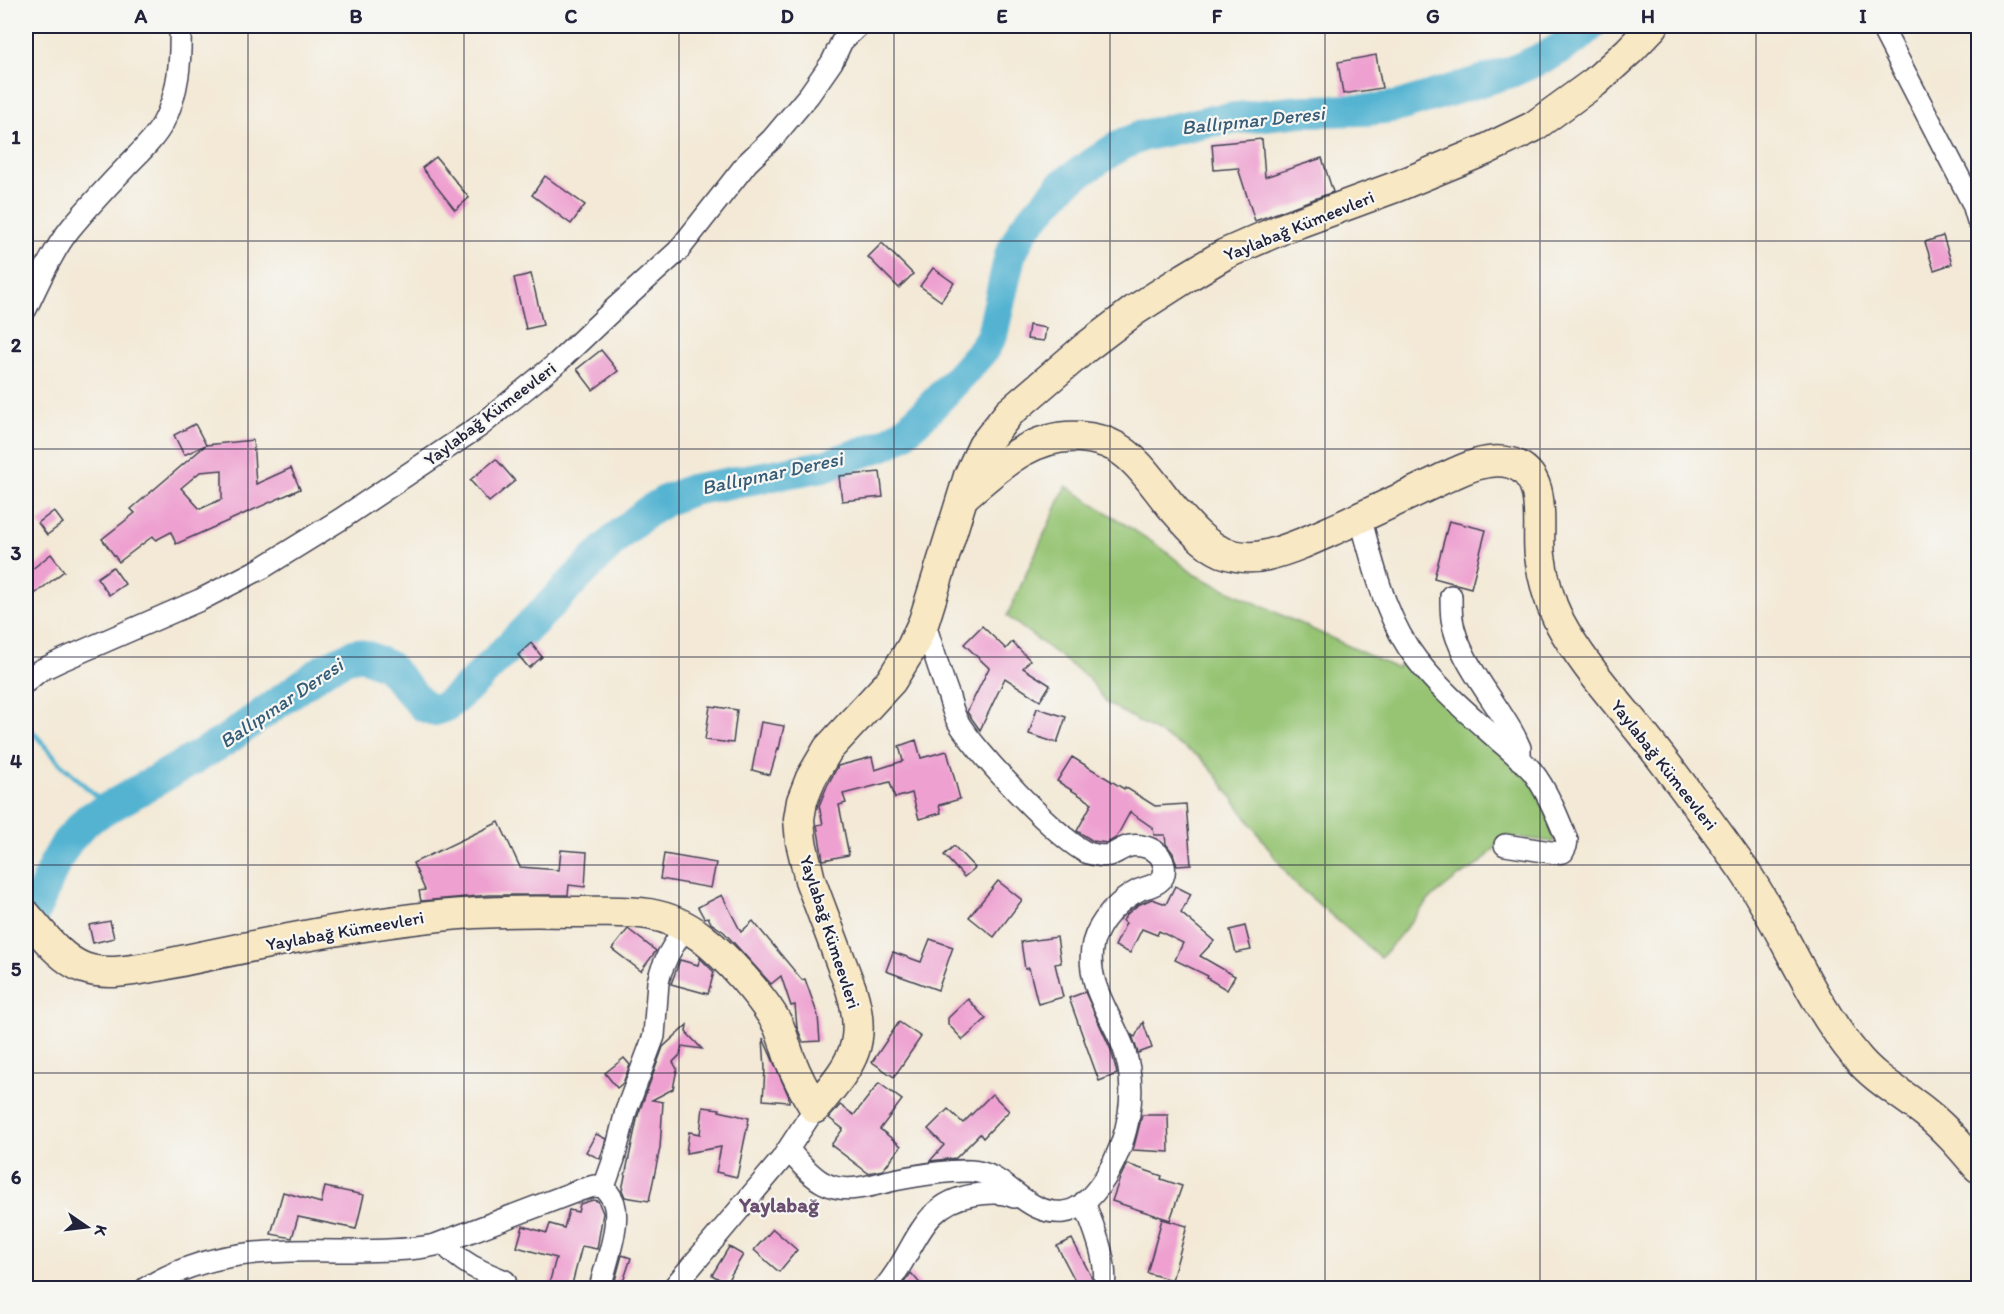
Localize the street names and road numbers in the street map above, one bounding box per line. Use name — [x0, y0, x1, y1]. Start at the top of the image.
street label: Yaylabağ Kümeevleri — [1221, 186, 1377, 266]
street label: Yaylabağ Kümeevleri — [419, 357, 561, 471]
street label: Yaylabağ Kümeevleri — [1606, 695, 1722, 835]
street label: Yaylabağ Kümeevleri — [795, 853, 865, 1011]
street label: Yaylabağ Kümeevleri — [264, 906, 426, 956]

